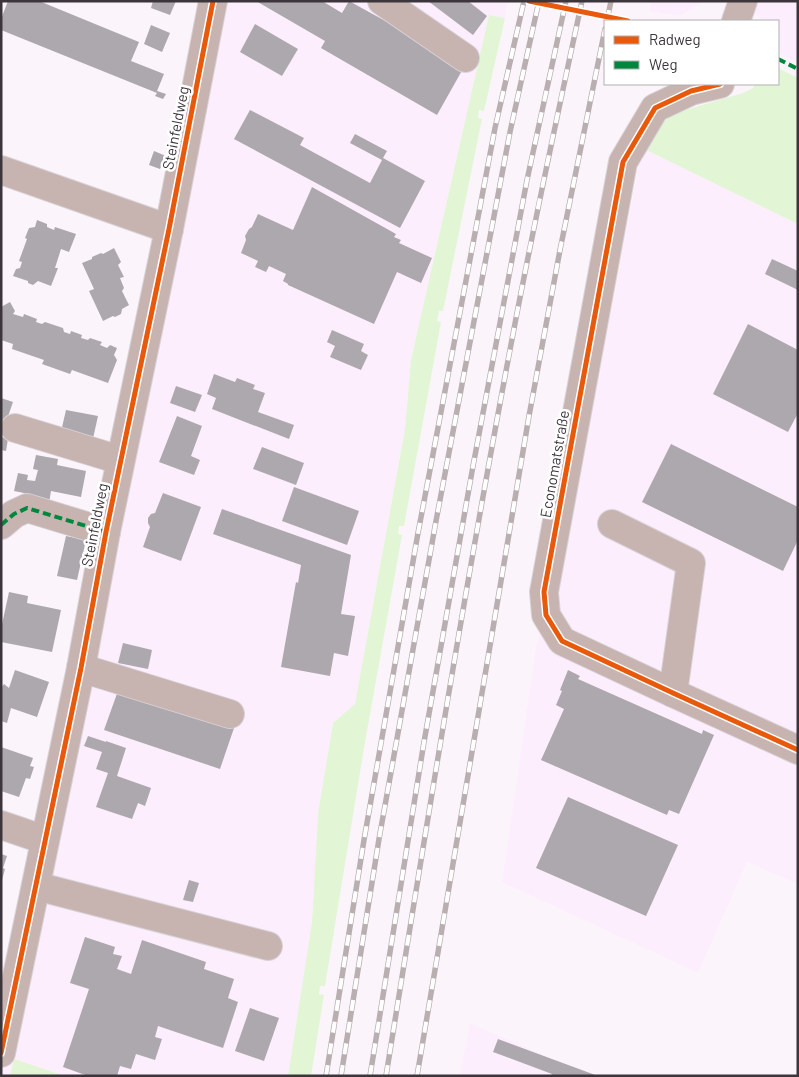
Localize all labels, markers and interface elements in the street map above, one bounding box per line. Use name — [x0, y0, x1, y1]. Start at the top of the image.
legend — [604, 20, 779, 85]
text: Radweg — [649, 30, 701, 48]
text: Weg — [649, 55, 677, 73]
street label: Steinfeldweg — [158, 84, 192, 171]
street label: Economatstraße — [536, 409, 572, 519]
street label: Steinfeldweg — [77, 481, 111, 568]

